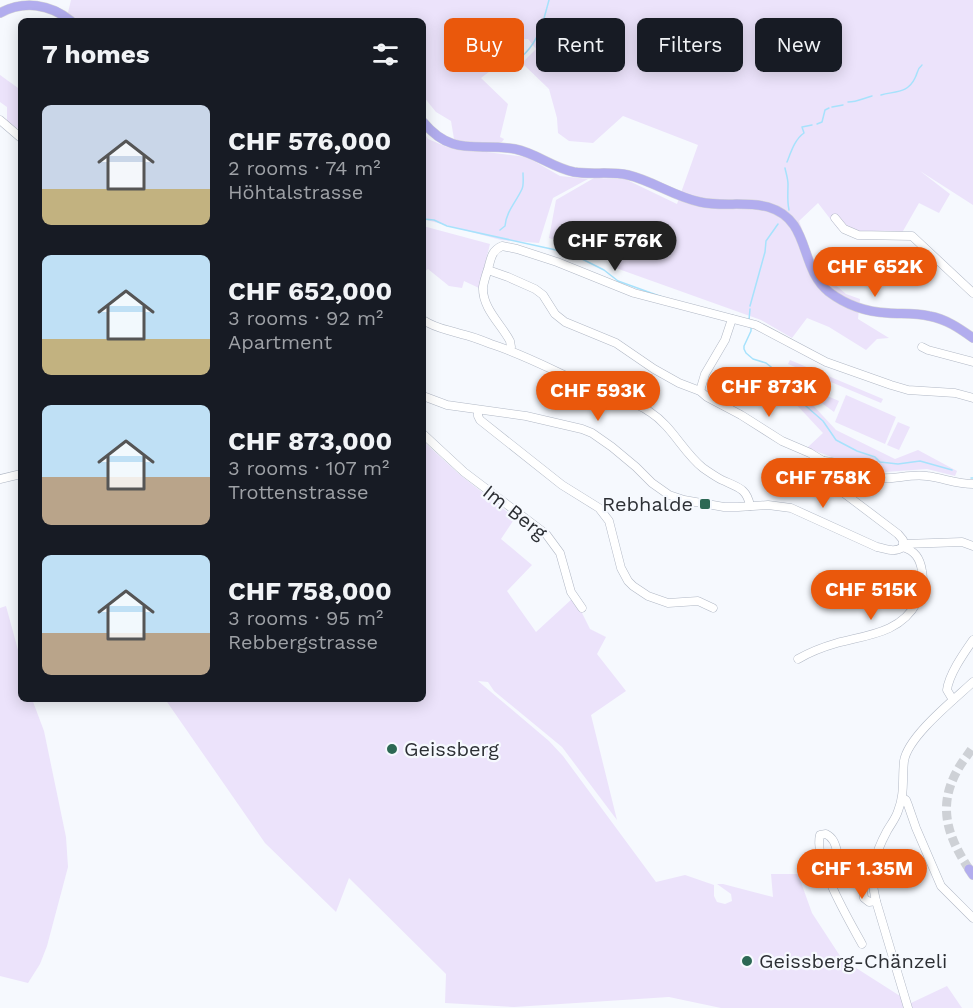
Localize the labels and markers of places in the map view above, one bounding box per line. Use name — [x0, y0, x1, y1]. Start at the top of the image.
pin: CHF 576K — [553, 221, 677, 272]
pin: CHF 652K — [813, 247, 937, 298]
pin: CHF 873K — [707, 367, 831, 418]
pin: CHF 593K — [536, 371, 660, 422]
pin: CHF 758K — [761, 458, 885, 509]
place label: Rebhalde — [602, 492, 693, 516]
marker: Rebhalde — [698, 497, 712, 511]
pin: CHF 515K — [809, 570, 933, 621]
place label: Geissberg — [404, 737, 499, 761]
marker: Geissberg — [385, 742, 399, 756]
pin: CHF 1.35M — [793, 849, 931, 900]
place label: Geissberg-Chänzeli — [759, 949, 947, 973]
marker: Geissberg-Chänzeli — [740, 954, 754, 968]

